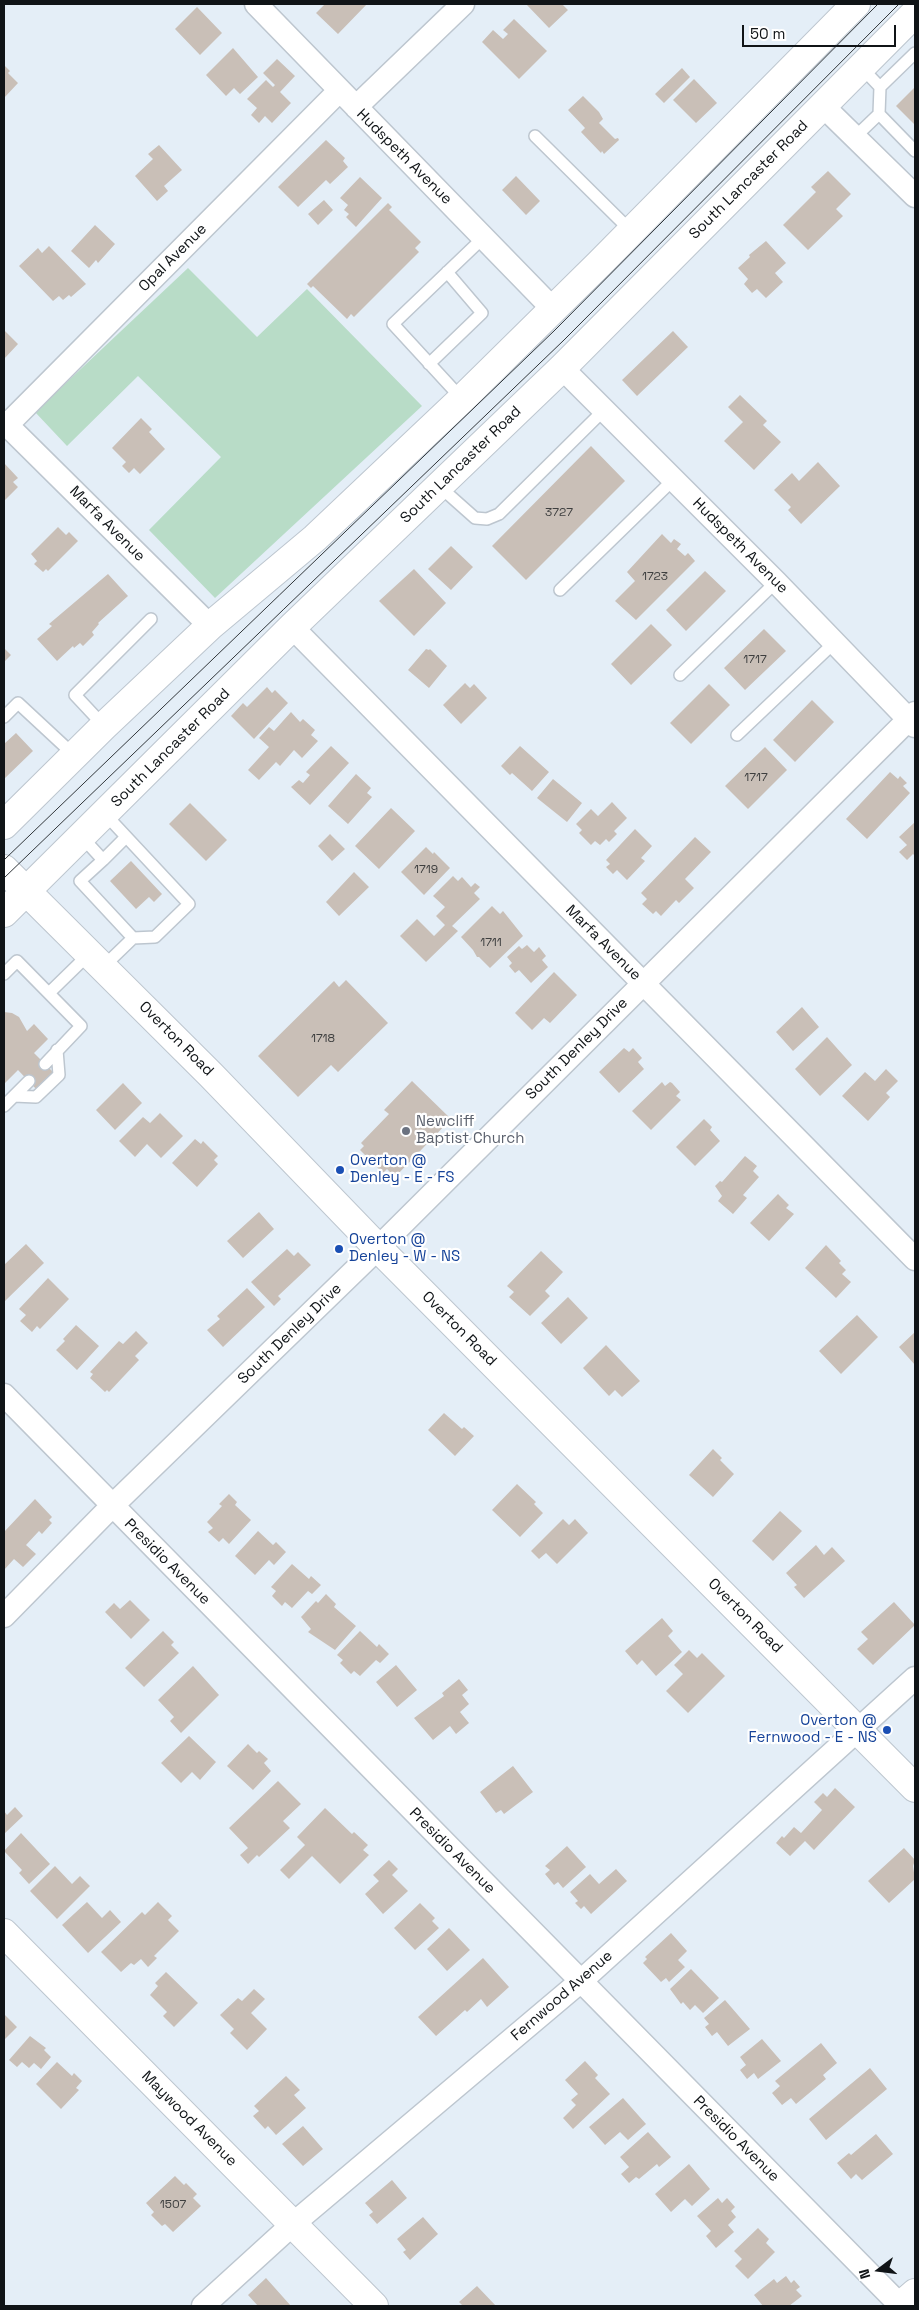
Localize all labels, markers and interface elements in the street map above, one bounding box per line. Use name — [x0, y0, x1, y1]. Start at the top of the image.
scale bar — [744, 15, 898, 47]
text: 50 m — [750, 24, 785, 43]
street label: Hudspeth Avenue — [352, 105, 456, 209]
street label: South Lancaster Road — [686, 117, 812, 243]
street label: Opal Avenue — [135, 220, 211, 296]
street label: South Lancaster Road — [397, 403, 525, 527]
street label: Marfa Avenue — [66, 483, 148, 565]
street label: Hudspeth Avenue — [688, 494, 792, 598]
house number: 3727 — [545, 506, 573, 520]
house number: 1723 — [642, 570, 668, 584]
house number: 1717 — [743, 653, 767, 667]
street label: South Lancaster Road — [108, 685, 234, 811]
house number: 1717 — [744, 771, 768, 785]
house number: 1719 — [414, 863, 438, 877]
street label: Marfa Avenue — [562, 902, 644, 984]
house number: 1711 — [480, 936, 502, 950]
street label: South Denley Drive — [522, 994, 632, 1104]
street label: Overton Road — [135, 998, 217, 1080]
house number: 1718 — [311, 1032, 335, 1046]
place label: Newcliff Baptist Church — [416, 1113, 524, 1148]
marker: Newcliff Baptist Church — [400, 1125, 412, 1137]
place label: Overton @ Denley - E - FS — [350, 1152, 455, 1187]
marker: Overton @ Denley - E - FS — [334, 1164, 346, 1176]
place label: Overton @ Denley - W - NS — [349, 1231, 460, 1266]
marker: Overton @ Denley - W - NS — [333, 1243, 345, 1255]
street label: South Denley Drive — [234, 1280, 346, 1388]
street label: Overton Road — [418, 1288, 500, 1370]
street label: Presidio Avenue — [120, 1515, 214, 1609]
street label: Overton Road — [704, 1575, 786, 1657]
place label: Overton @ Fernwood - E - NS — [749, 1712, 877, 1747]
marker: Overton @ Fernwood - E - NS — [881, 1724, 893, 1736]
street label: Presidio Avenue — [405, 1804, 499, 1898]
street label: Fernwood Avenue — [508, 1947, 616, 2045]
street label: Maywood Avenue — [138, 2068, 240, 2170]
street label: Presidio Avenue — [689, 2092, 783, 2186]
house number: 1507 — [160, 2198, 186, 2212]
north arrow — [854, 2245, 904, 2295]
text: N — [855, 2267, 874, 2281]

